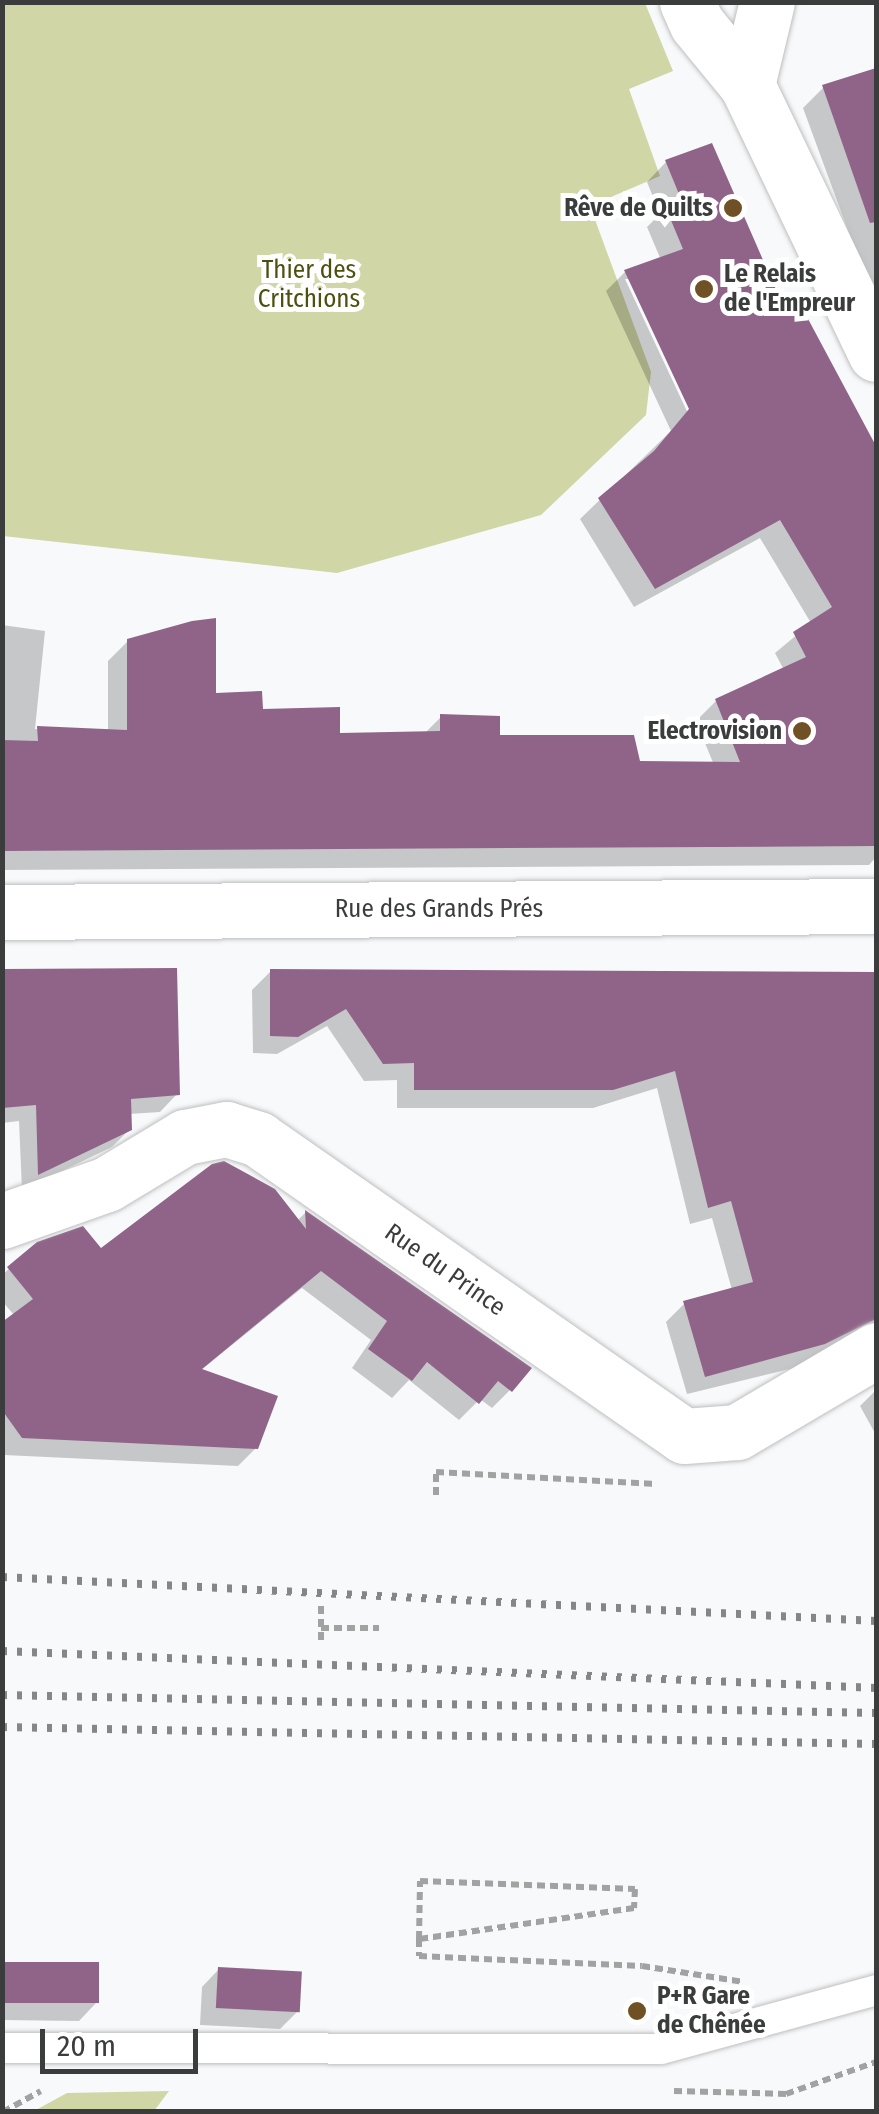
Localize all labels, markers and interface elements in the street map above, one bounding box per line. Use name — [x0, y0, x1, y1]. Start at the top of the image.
place label: Rêve de Quilts — [564, 193, 713, 223]
marker: Rêve de Quilts — [722, 197, 744, 219]
park label: Thier des Critchions — [258, 256, 360, 315]
place label: Le Relais de l'Empreur — [724, 260, 855, 319]
marker: Le Relais de l'Empreur — [693, 278, 715, 300]
place label: Electrovision — [648, 716, 782, 746]
marker: Electrovision — [791, 720, 813, 742]
street label: Rue des Grands Prés — [335, 894, 543, 924]
street label: Rue du Prince — [379, 1217, 511, 1323]
place label: P+R Gare de Chênée — [657, 1982, 766, 2041]
marker: P+R Gare de Chênée — [626, 2000, 648, 2022]
scale bar — [45, 2009, 202, 2071]
text: 20 m — [57, 2028, 116, 2064]

